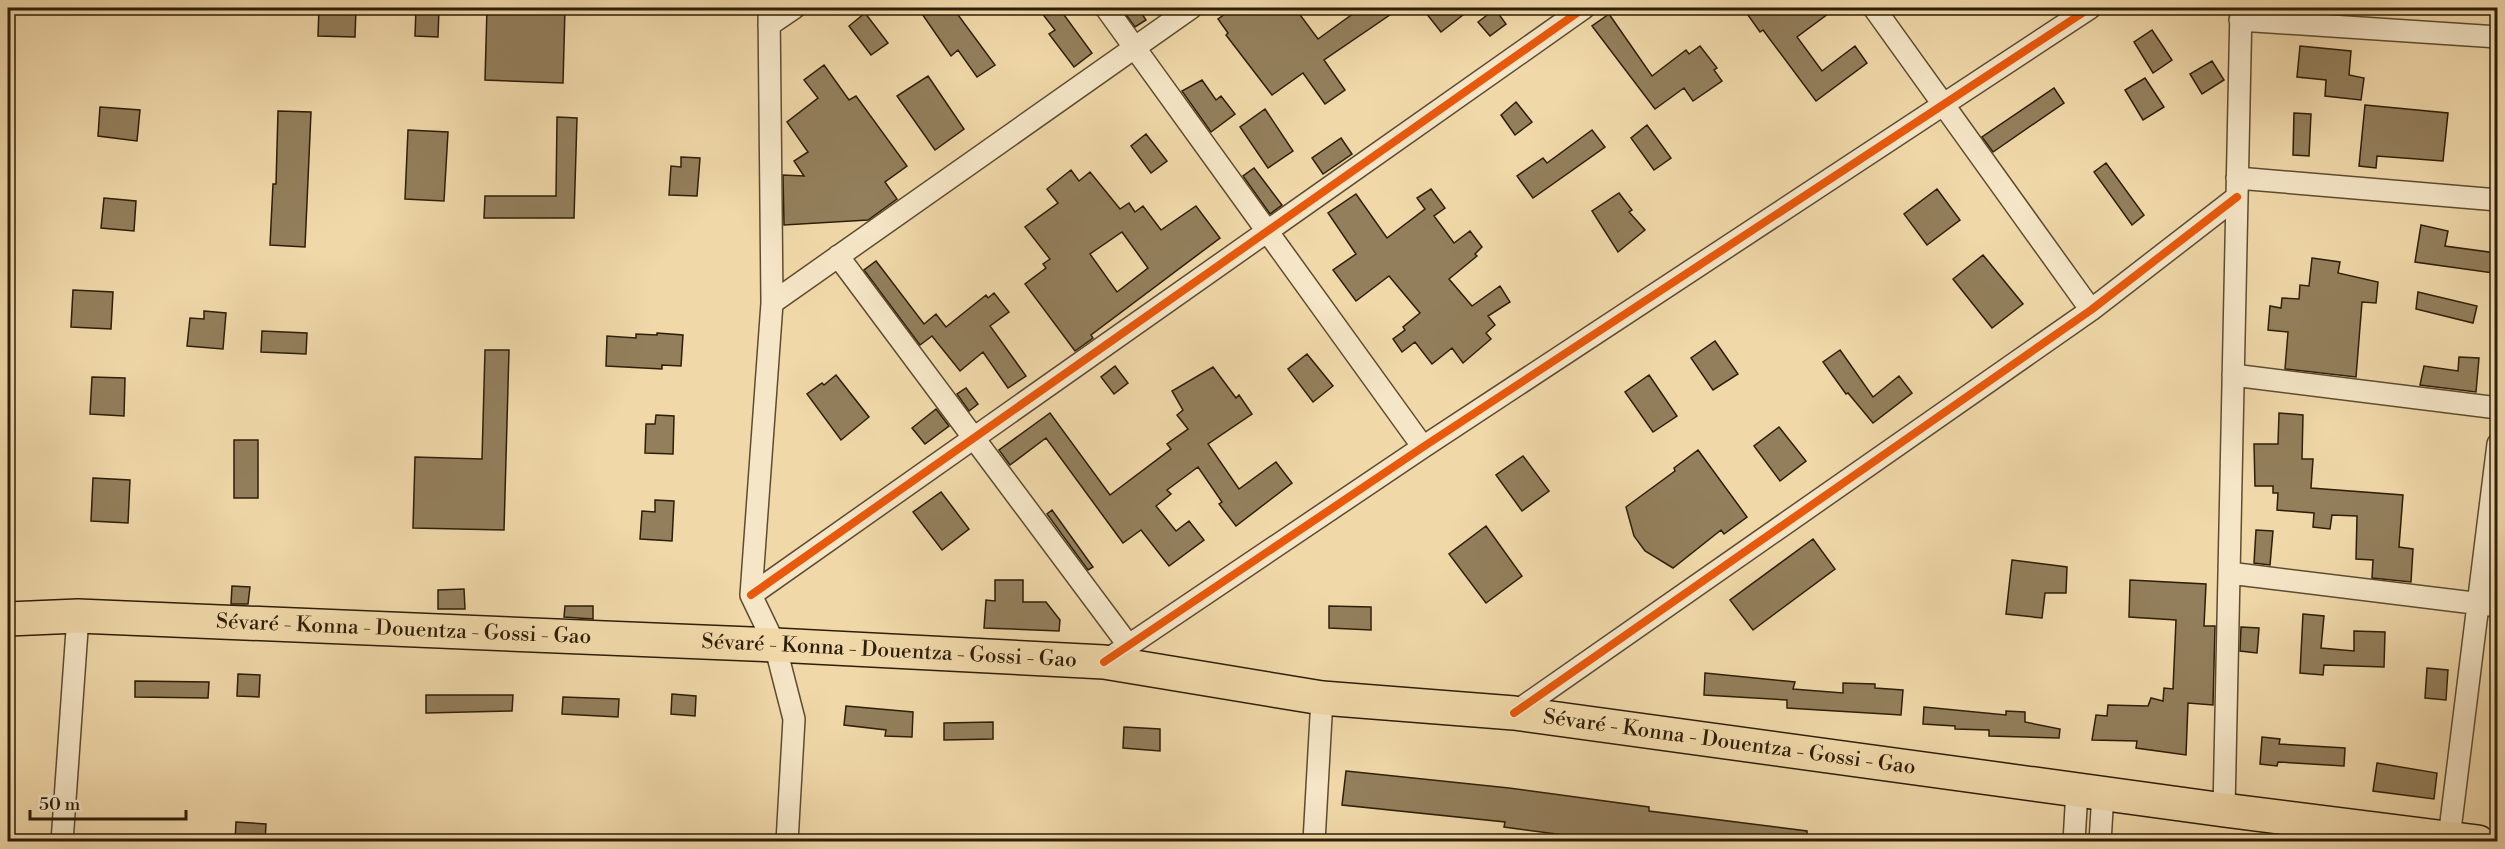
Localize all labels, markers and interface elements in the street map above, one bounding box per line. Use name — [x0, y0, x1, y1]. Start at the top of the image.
street label: Sévaré - Konna - Douentza - Gossi - Gao — [215, 609, 592, 650]
street label: Sévaré - Konna - Douentza - Gossi - Gao — [701, 629, 1077, 674]
street label: Sévaré - Konna - Douentza - Gossi - Gao — [1542, 704, 1917, 781]
scale bar — [30, 783, 186, 821]
text: 50 m — [39, 793, 81, 816]

